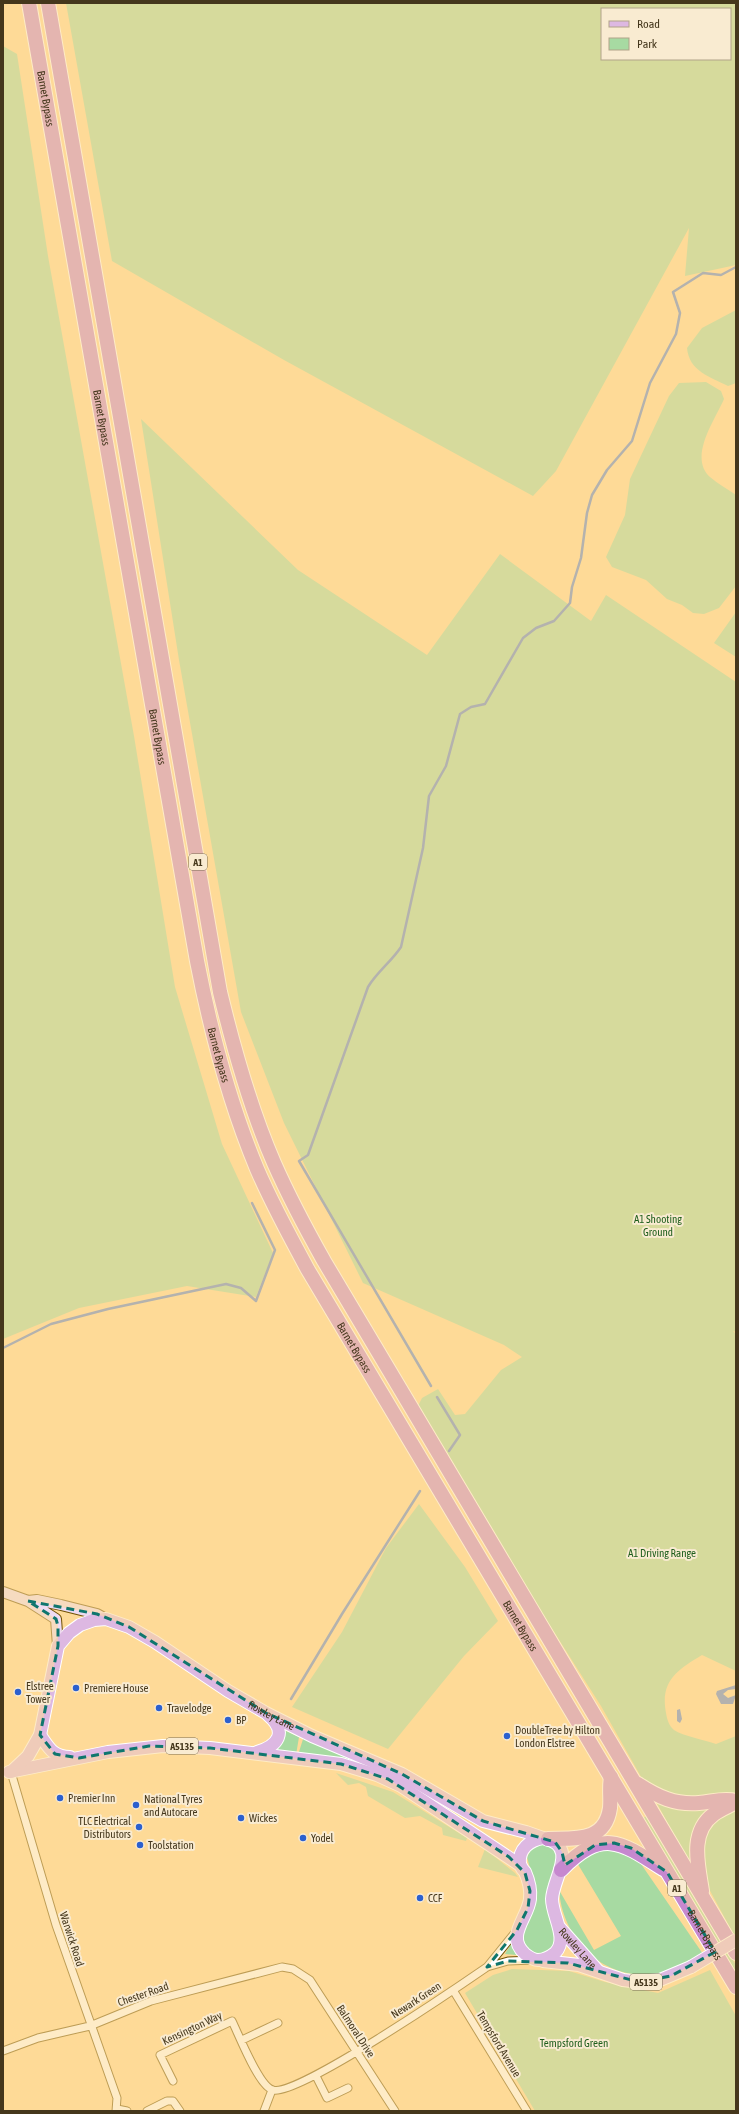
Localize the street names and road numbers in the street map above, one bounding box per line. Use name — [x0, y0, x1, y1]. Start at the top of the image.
street label: Barnet Bypass — [35, 70, 57, 128]
street label: Barnet Bypass — [91, 389, 113, 447]
street label: Barnet Bypass — [147, 708, 168, 766]
road number: A1 — [189, 854, 207, 870]
street label: Barnet Bypass — [206, 1026, 232, 1084]
street label: Barnet Bypass — [335, 1320, 374, 1375]
street label: Barnet Bypass — [501, 1598, 540, 1653]
street label: Rowley Lane — [246, 1698, 297, 1732]
road number: A5135 — [166, 1738, 198, 1754]
road number: A1 — [668, 1880, 686, 1896]
street label: Barnet Bypass — [685, 1908, 725, 1962]
street label: Warwick Road — [58, 1910, 86, 1968]
street label: Rowley Lane — [557, 1925, 599, 1971]
road number: A5135 — [630, 1974, 662, 1990]
street label: Newark Green — [389, 1979, 443, 2021]
street label: Chester Road — [116, 1980, 170, 2008]
street label: Balmoral Drive — [335, 2002, 377, 2060]
street label: Kensington Way — [160, 2009, 224, 2047]
street label: Tempsford Avenue — [475, 2009, 523, 2079]

